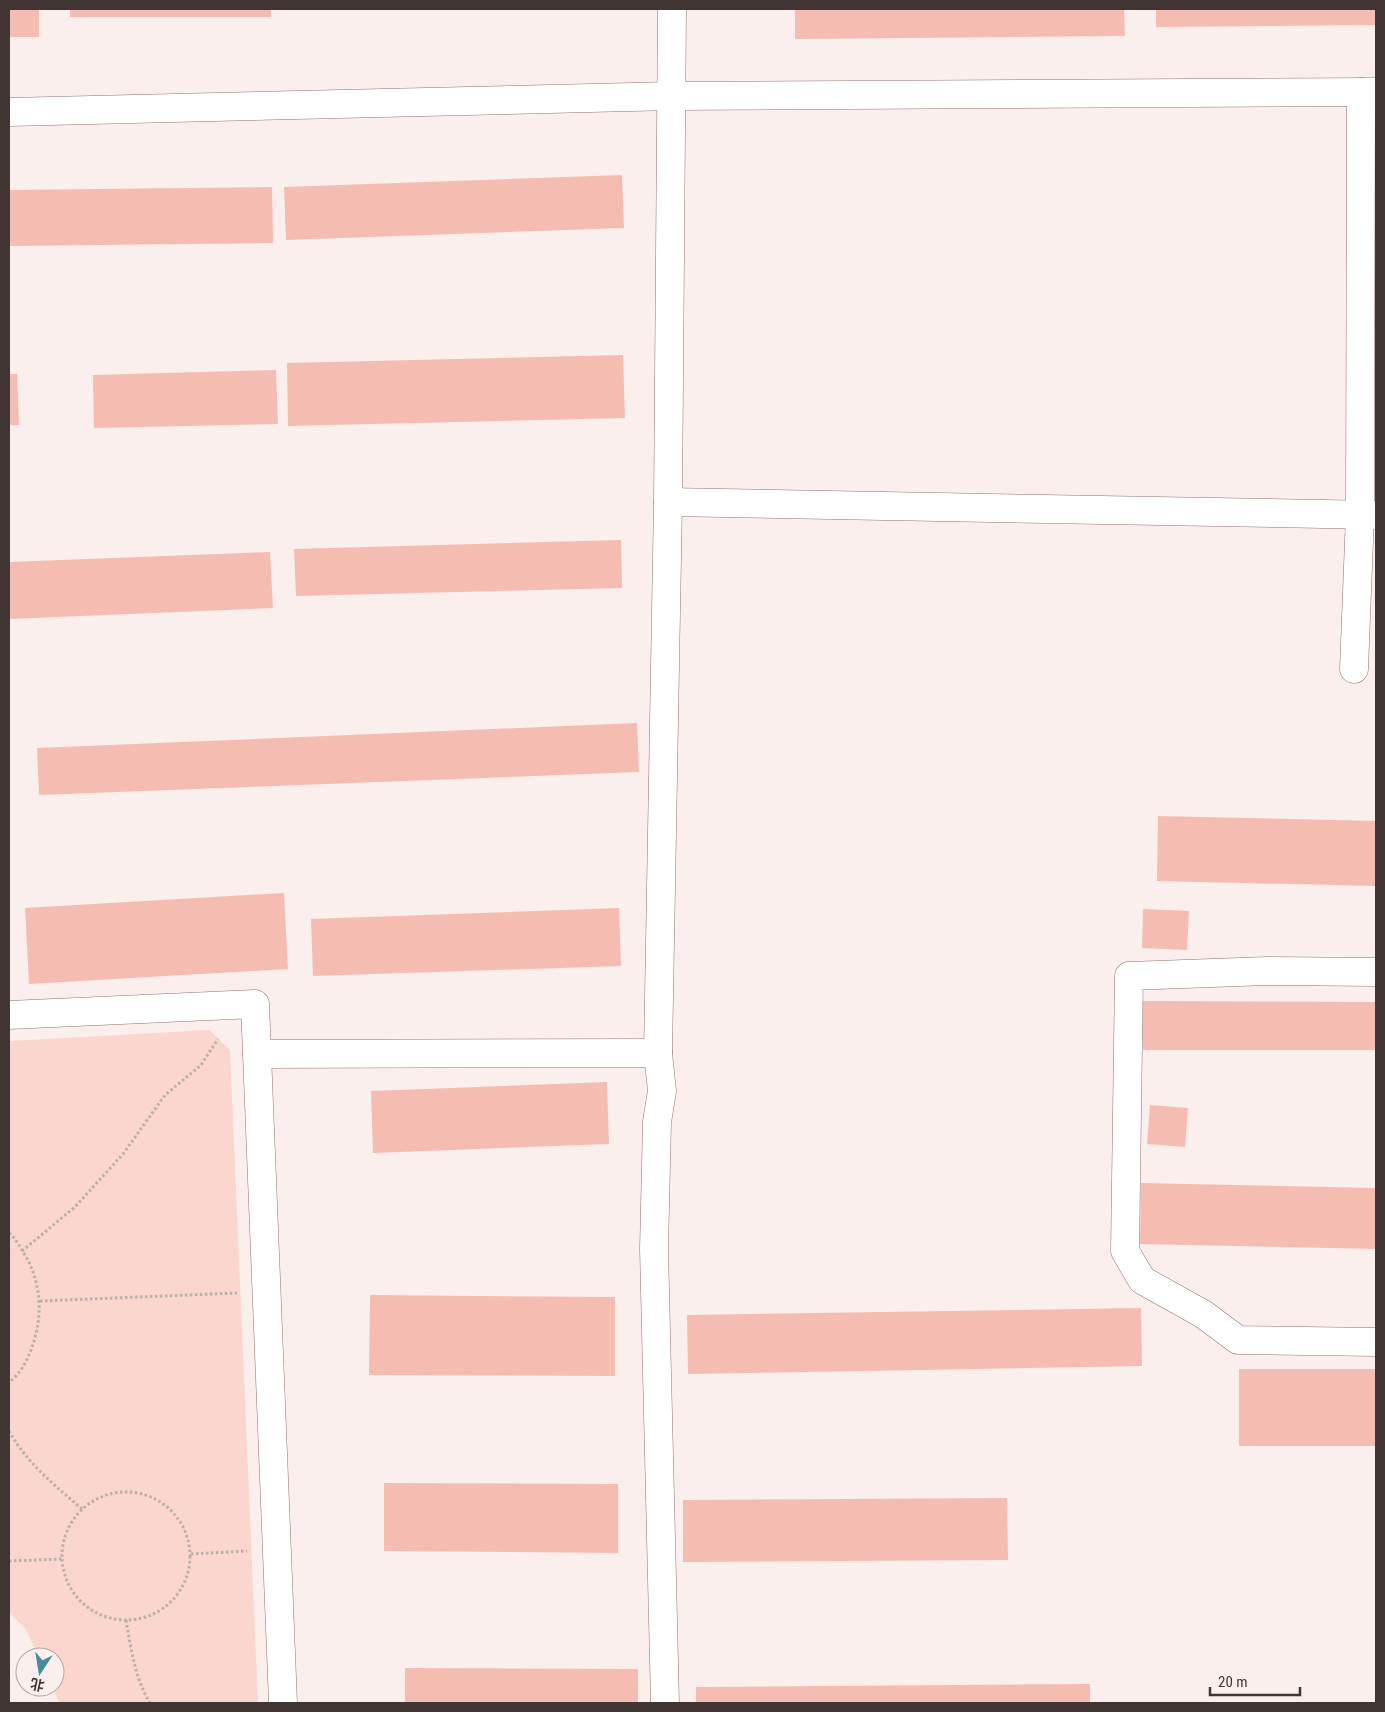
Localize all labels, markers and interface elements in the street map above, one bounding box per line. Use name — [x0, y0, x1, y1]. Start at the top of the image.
north arrow — [15, 1647, 65, 1697]
scale bar — [1210, 1664, 1300, 1696]
text: 20 m — [1218, 1673, 1248, 1691]
text: 北 — [29, 1675, 46, 1694]

